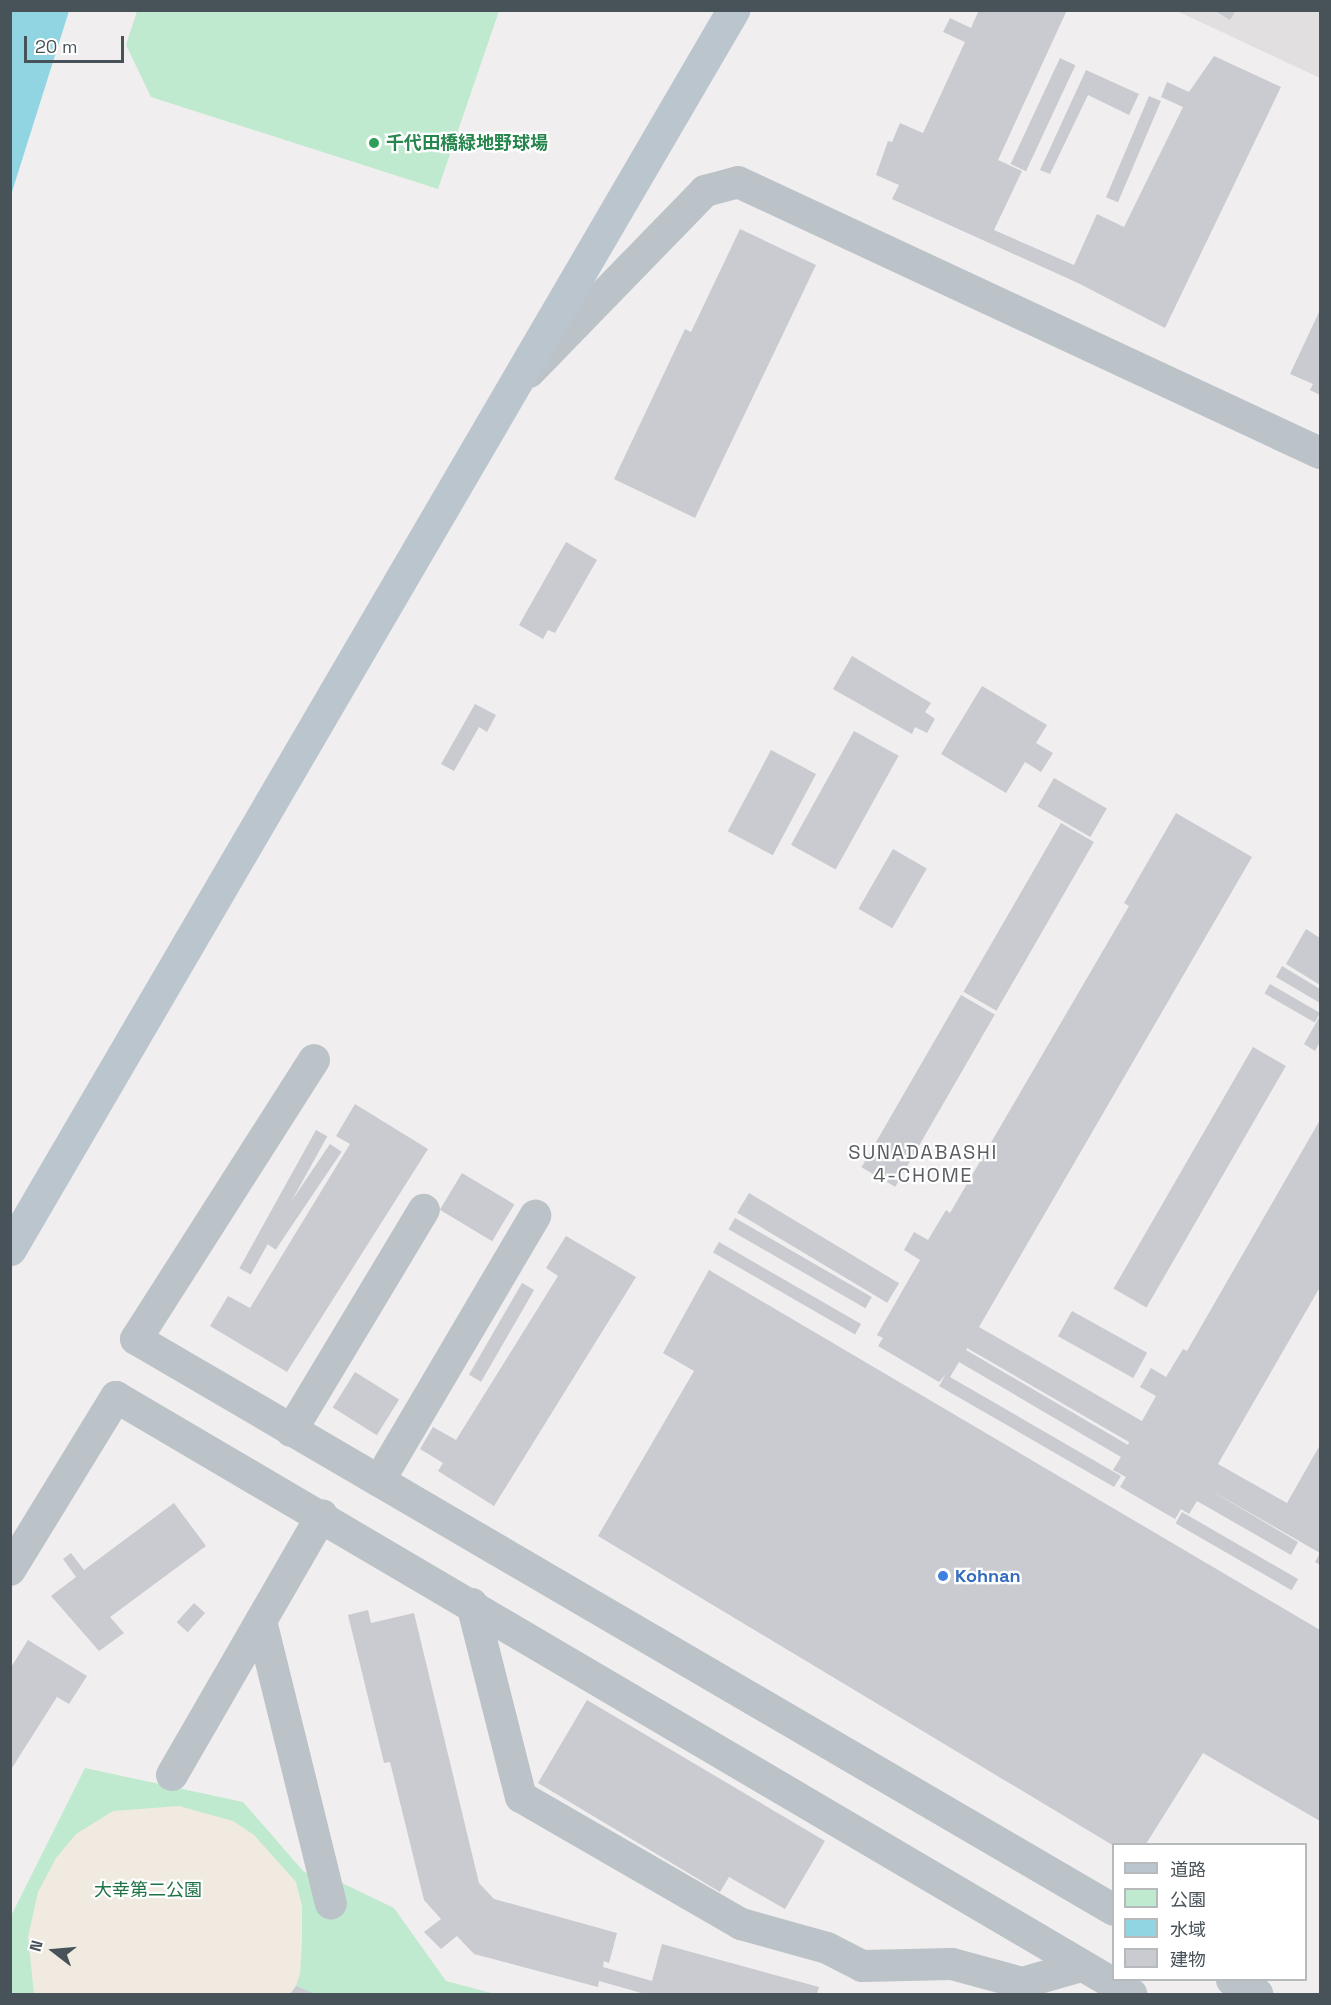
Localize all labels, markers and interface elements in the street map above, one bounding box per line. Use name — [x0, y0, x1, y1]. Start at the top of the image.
scale bar — [27, 24, 128, 62]
text: 20 m — [35, 35, 78, 58]
place label: 千代田橋緑地野球場 — [386, 132, 548, 154]
marker: 千代田橋緑地野球場 — [367, 136, 381, 150]
district label: SUNADABASHI 4-CHOME — [848, 1140, 998, 1187]
place label: Kohnan — [955, 1565, 1021, 1587]
marker: Kohnan — [936, 1569, 950, 1583]
legend — [1112, 1843, 1307, 1981]
text: 道路 — [1170, 1858, 1206, 1881]
park label: 大幸第二公園 — [94, 1879, 202, 1901]
text: 公園 — [1170, 1888, 1206, 1911]
text: 水域 — [1170, 1918, 1206, 1941]
north arrow — [24, 1921, 84, 1981]
text: N — [25, 1938, 48, 1954]
text: 建物 — [1170, 1948, 1206, 1971]

